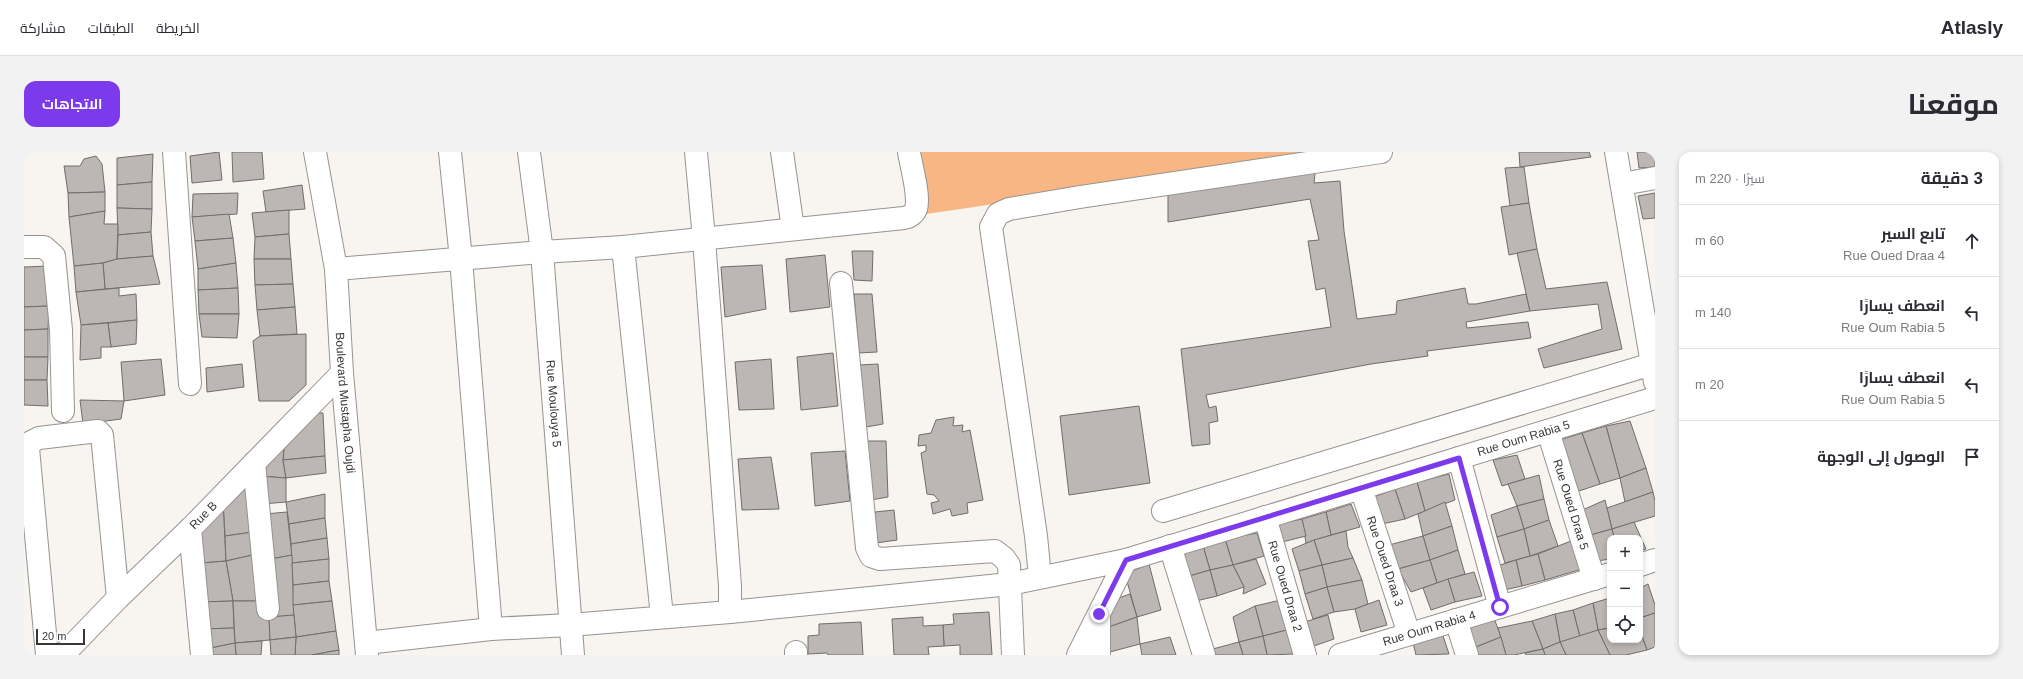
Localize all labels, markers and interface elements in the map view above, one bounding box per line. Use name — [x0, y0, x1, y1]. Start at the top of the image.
text: Atlasly — [1941, 17, 2003, 38]
text: مشاركة — [20, 20, 66, 36]
text: الطبقات — [88, 20, 134, 36]
text: الخريطة — [156, 20, 200, 36]
button: الاتجاهات — [24, 81, 120, 127]
text: موقعنا — [1908, 89, 1999, 120]
text: 3 دقيقة — [1921, 169, 1983, 188]
text: سيرًا · 220 m — [1695, 171, 1765, 186]
text: تابع السير — [1881, 225, 1945, 242]
icon: ahead — [1961, 230, 1983, 252]
text: 60 m — [1695, 233, 1724, 248]
text: Rue Oued Draa 4 — [1843, 248, 1945, 263]
text: انعطف يسارًا — [1859, 297, 1945, 314]
icon: left — [1961, 302, 1983, 324]
text: 140 m — [1695, 305, 1731, 320]
text: Rue Oum Rabia 5 — [1841, 320, 1945, 335]
street label: Boulevard Mustapha Oujdi — [333, 332, 358, 474]
street label: Rue Moulouya 5 — [543, 360, 564, 448]
text: انعطف يسارًا — [1859, 369, 1945, 386]
icon: left — [1961, 374, 1983, 396]
text: 20 m — [1695, 377, 1724, 392]
text: Rue Oum Rabia 5 — [1841, 392, 1945, 407]
street label: Rue Oum Rabia 5 — [1475, 417, 1572, 459]
icon: arrive — [1961, 446, 1983, 468]
text: الوصول إلى الوجهة — [1817, 448, 1945, 465]
street label: Rue Oued Draa 5 — [1550, 457, 1592, 552]
street label: Rue B — [187, 498, 220, 532]
street label: Rue Oued Draa 3 — [1364, 514, 1407, 608]
map controls — [1607, 535, 1643, 643]
button: + — [1607, 535, 1643, 571]
street label: Rue Oued Draa 2 — [1265, 539, 1305, 634]
button: − — [1607, 571, 1643, 607]
route start — [1491, 598, 1509, 616]
route end — [1090, 605, 1108, 623]
button: locate — [1607, 607, 1643, 643]
street label: Rue Oum Rabia 4 — [1381, 608, 1477, 649]
scale bar — [36, 627, 85, 646]
text: 20 m — [42, 630, 66, 642]

